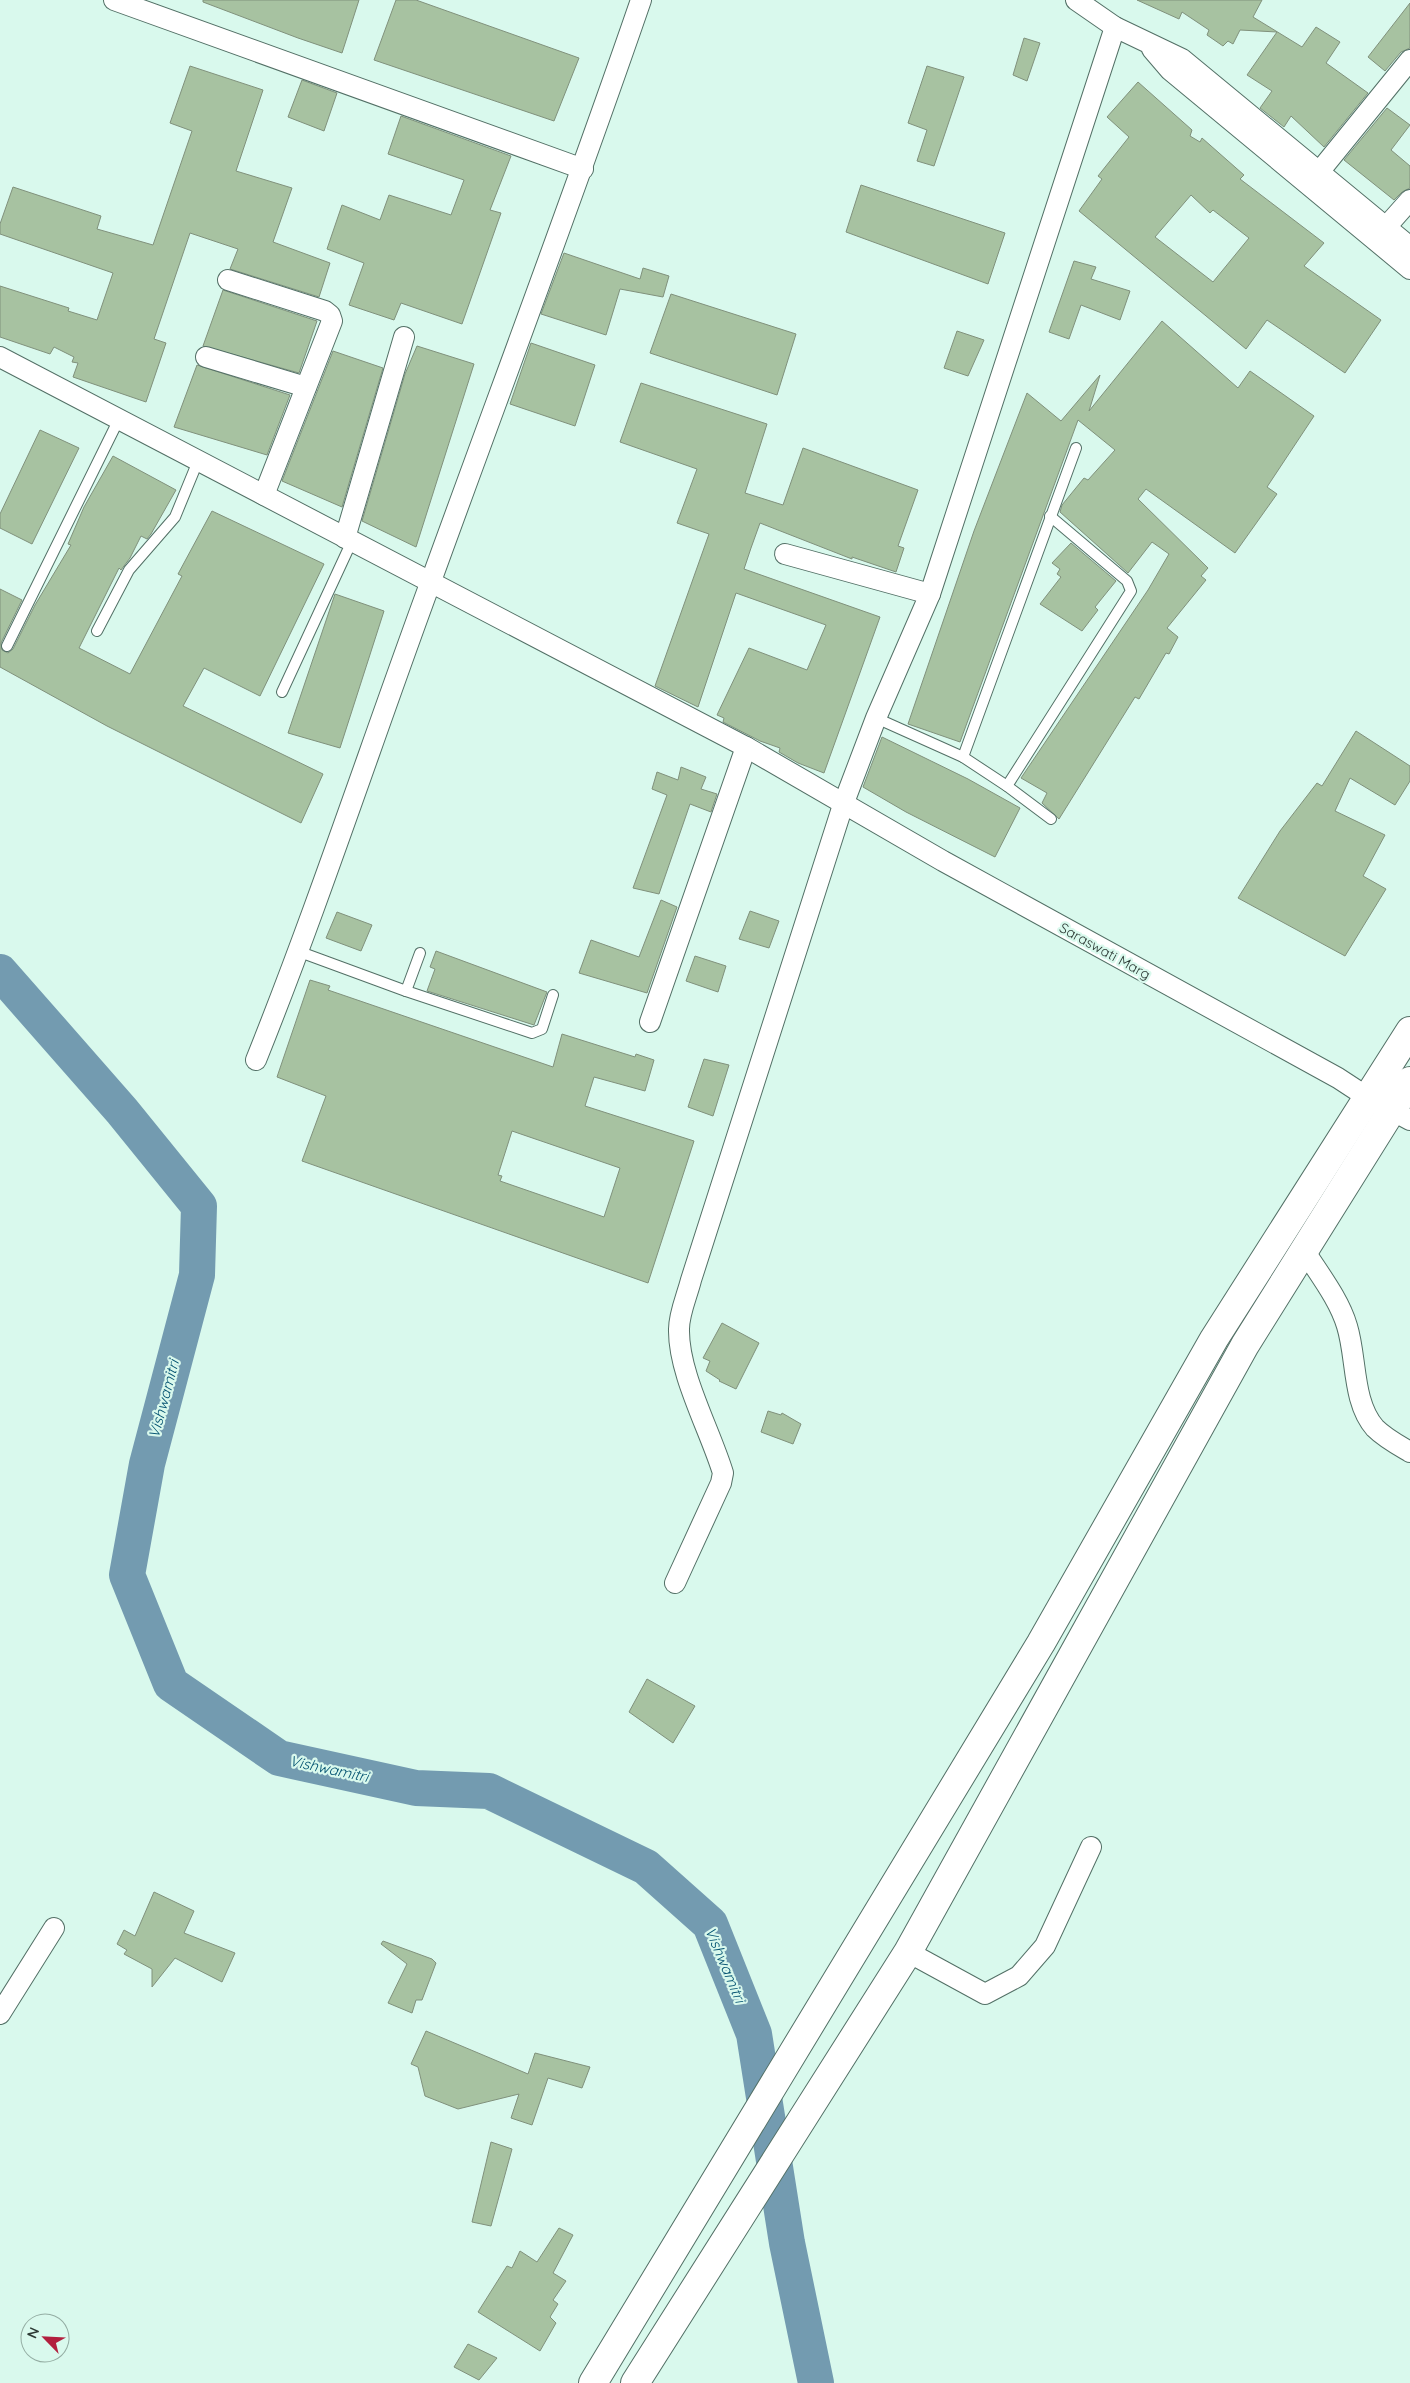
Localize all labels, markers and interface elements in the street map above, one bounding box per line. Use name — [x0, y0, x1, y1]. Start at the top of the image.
street label: Saraswati Marg — [1056, 919, 1154, 983]
water label: Vishwamitri — [144, 1356, 184, 1440]
water label: Vishwamitri — [288, 1751, 372, 1787]
water label: Vishwamitri — [701, 1924, 751, 2007]
north arrow — [20, 2313, 70, 2363]
text: N — [23, 2324, 43, 2341]

